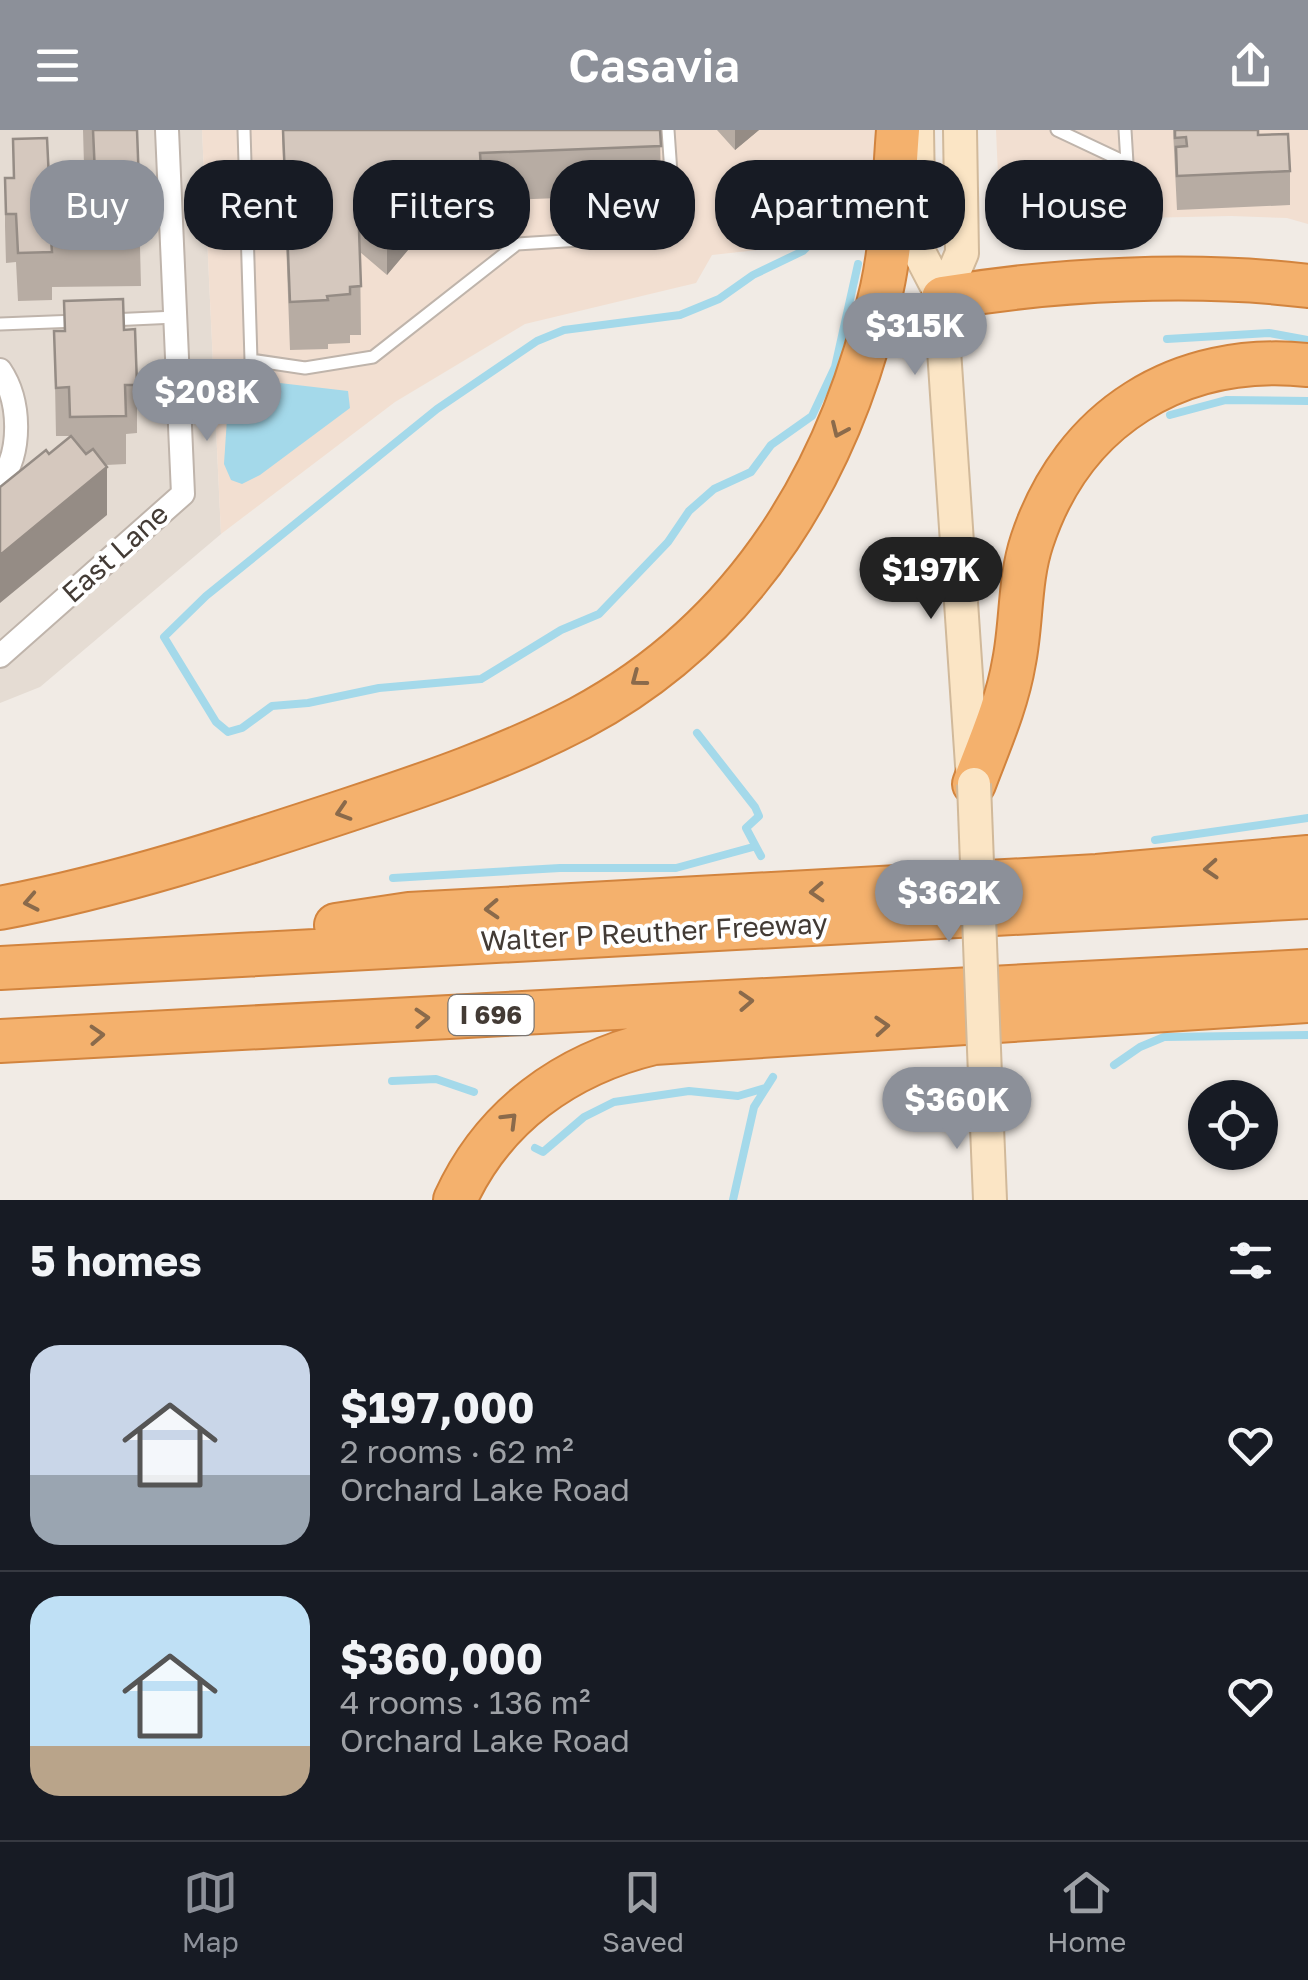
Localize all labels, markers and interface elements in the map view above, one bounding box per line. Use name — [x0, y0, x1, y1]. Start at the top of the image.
icon: menu — [30, 38, 85, 93]
text: Casavia — [568, 38, 740, 92]
icon: share — [1223, 38, 1278, 93]
chip: Buy — [30, 160, 164, 250]
chip: Rent — [184, 160, 333, 250]
chip: Filters — [353, 160, 530, 250]
chip: New — [550, 160, 695, 250]
chip: Apartment — [715, 160, 965, 250]
chip: House — [985, 160, 1163, 250]
pin: $315K — [845, 293, 985, 378]
text: $315K — [865, 306, 965, 344]
pin: $208K — [137, 359, 277, 444]
text: $208K — [154, 372, 260, 410]
one-way arrow — [831, 420, 851, 438]
street label: East Lane — [55, 496, 174, 609]
pin: $197K — [861, 537, 1001, 622]
text: $197K — [882, 550, 980, 588]
one-way arrow — [631, 668, 649, 685]
one-way arrow — [335, 800, 352, 820]
one-way arrow — [1203, 858, 1219, 879]
pin: $362K — [879, 860, 1019, 945]
text: $362K — [897, 873, 1001, 911]
one-way arrow — [809, 881, 825, 902]
one-way arrow — [23, 891, 39, 912]
one-way arrow — [484, 898, 500, 919]
street label: Walter P Reuther Freeway — [479, 906, 829, 957]
one-way arrow — [739, 991, 755, 1012]
road number: I 696 — [448, 995, 534, 1035]
one-way arrow — [414, 1008, 430, 1029]
one-way arrow — [875, 1016, 891, 1037]
one-way arrow — [90, 1025, 106, 1046]
pin: $360K — [887, 1067, 1027, 1152]
text: $360K — [904, 1080, 1010, 1118]
map controls — [1188, 1080, 1278, 1170]
button: locate — [1188, 1080, 1278, 1170]
one-way arrow — [498, 1114, 516, 1132]
icon: filters — [1223, 1233, 1278, 1288]
text: 5 homes — [30, 1235, 202, 1285]
text: $197,000 — [340, 1382, 535, 1432]
icon: home — [110, 1385, 230, 1505]
icon: heart — [1223, 1418, 1278, 1473]
text: 2 rooms · 62 m² — [340, 1432, 574, 1470]
text: Orchard Lake Road — [340, 1470, 630, 1508]
text: $360,000 — [340, 1633, 543, 1683]
icon: home — [110, 1636, 230, 1756]
icon: heart — [1223, 1669, 1278, 1724]
text: 4 rooms · 136 m² — [340, 1683, 590, 1721]
text: Orchard Lake Road — [340, 1721, 630, 1759]
tab: Map — [182, 1865, 239, 1958]
tab: Saved — [602, 1865, 684, 1958]
tab: Home — [1047, 1865, 1126, 1958]

